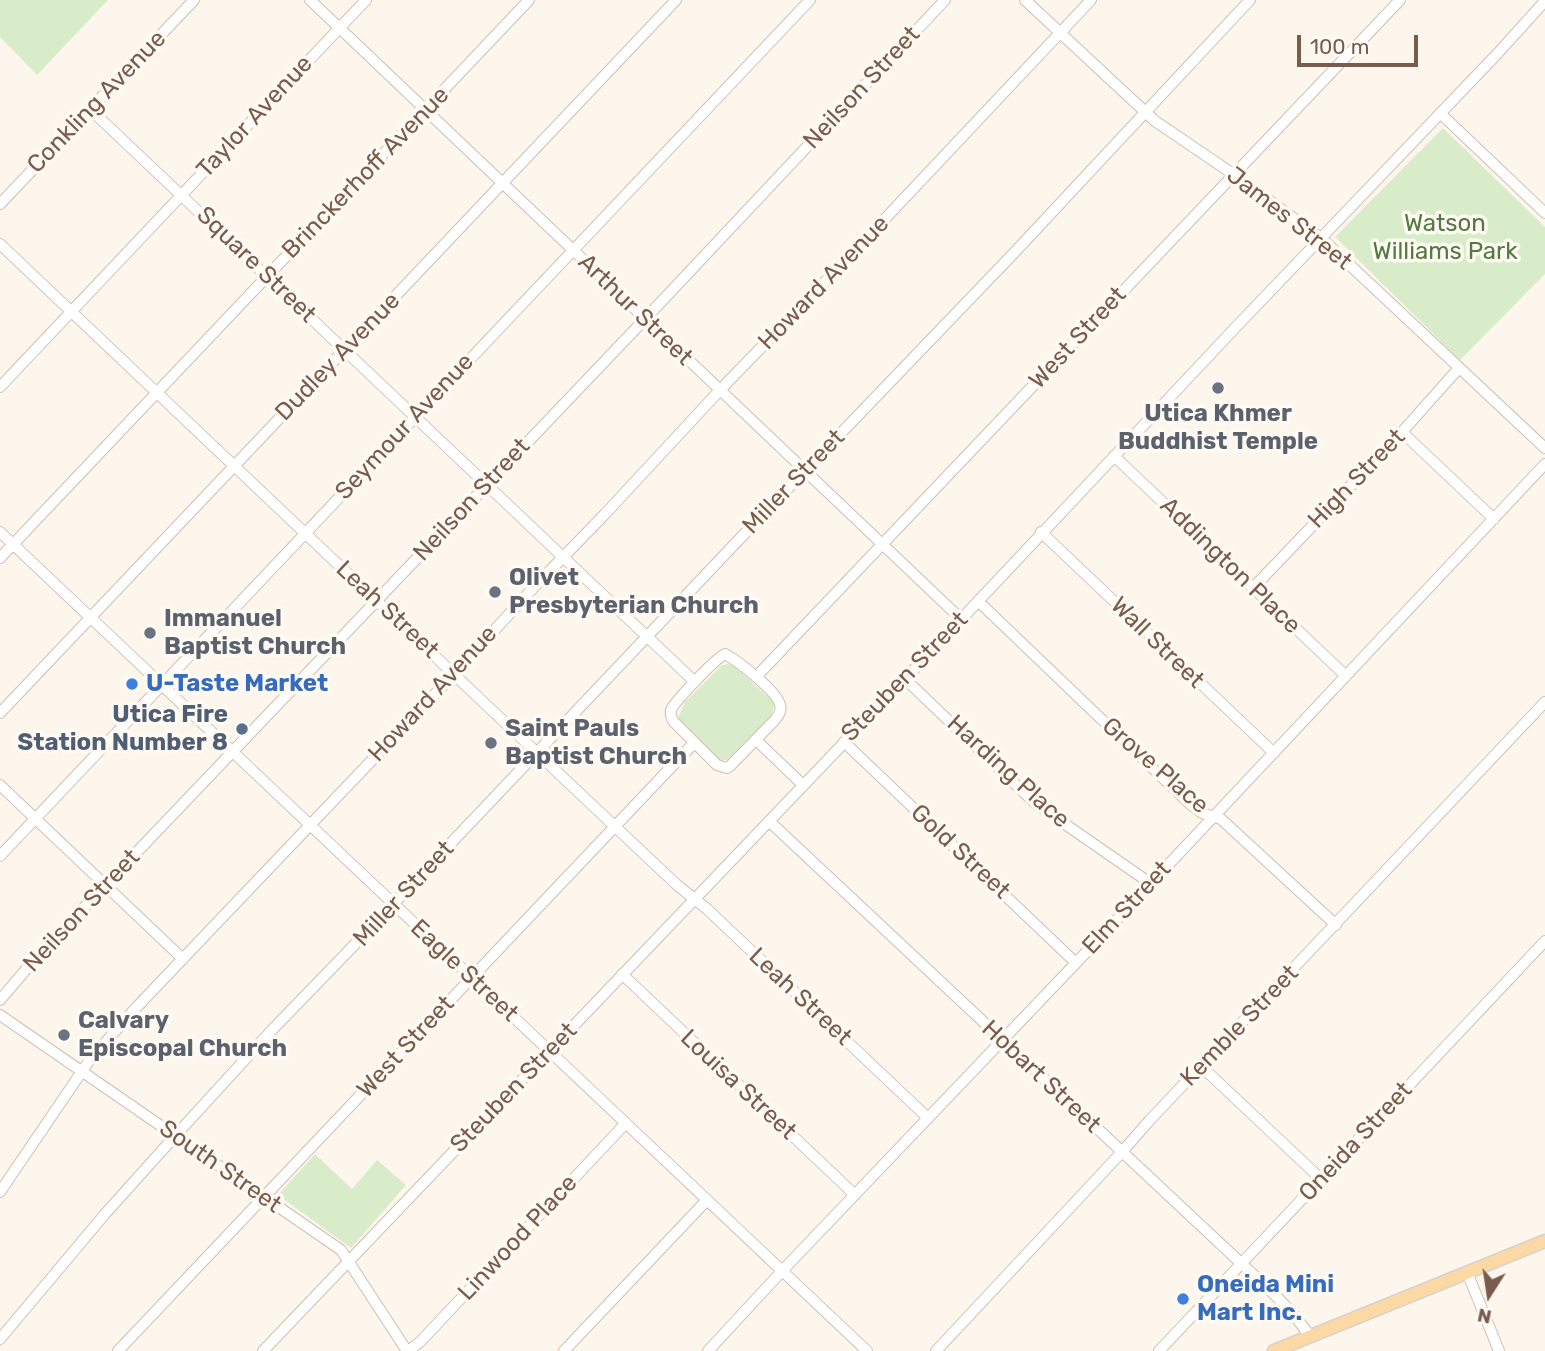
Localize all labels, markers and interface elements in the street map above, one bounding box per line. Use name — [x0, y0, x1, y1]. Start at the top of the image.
street label: Neilson Street — [798, 21, 926, 155]
scale bar — [1300, 21, 1421, 65]
street label: Conkling Avenue — [22, 25, 172, 179]
text: 100 m — [1310, 34, 1369, 59]
street label: Taylor Avenue — [191, 50, 319, 184]
street label: Brinckerhoff Avenue — [276, 81, 456, 265]
street label: James Street — [1221, 161, 1357, 277]
street label: Square Street — [190, 201, 322, 329]
street label: Howard Avenue — [753, 210, 895, 356]
park label: Watson Williams Park — [1372, 210, 1518, 266]
street label: Arthur Street — [572, 248, 698, 372]
street label: West Street — [1023, 281, 1133, 395]
street label: Dudley Avenue — [270, 287, 406, 427]
street label: Seymour Avenue — [330, 348, 480, 506]
marker: Utica Khmer Buddhist Temple — [1210, 380, 1226, 396]
place label: Utica Khmer Buddhist Temple — [1118, 400, 1318, 456]
street label: High Street — [1302, 423, 1412, 535]
street label: Miller Street — [737, 424, 851, 540]
street label: Neilson Street — [408, 433, 536, 567]
street label: Addington Place — [1154, 492, 1306, 640]
street label: Leah Street — [330, 555, 444, 665]
place label: Olivet Presbyterian Church — [509, 564, 759, 620]
marker: Olivet Presbyterian Church — [487, 584, 503, 600]
street label: Wall Street — [1104, 591, 1210, 695]
place label: Immanuel Baptist Church — [164, 605, 346, 661]
street label: Steuben Street — [836, 606, 974, 748]
street label: Howard Avenue — [363, 620, 503, 768]
marker: Immanuel Baptist Church — [142, 625, 158, 641]
place label: U-Taste Market — [146, 670, 328, 698]
marker: U-Taste Market — [124, 676, 140, 692]
place label: Utica Fire Station Number 8 — [17, 701, 228, 757]
street label: Harding Place — [941, 709, 1075, 835]
street label: Grove Place — [1096, 712, 1214, 820]
place label: Saint Pauls Baptist Church — [505, 715, 687, 771]
marker: Utica Fire Station Number 8 — [234, 721, 250, 737]
marker: Saint Pauls Baptist Church — [483, 735, 499, 751]
street label: Gold Street — [904, 799, 1016, 905]
street label: Miller Street — [348, 835, 460, 953]
street label: Neilson Street — [18, 844, 146, 978]
street label: Elm Street — [1077, 855, 1177, 961]
street label: Eagle Street — [404, 914, 524, 1028]
street label: Leah Street — [743, 942, 857, 1052]
street label: Kemble Street — [1175, 959, 1305, 1093]
street label: West Street — [351, 990, 461, 1104]
place label: Calvary Episcopal Church — [78, 1007, 287, 1063]
street label: Hobart Street — [976, 1015, 1106, 1139]
street label: Steuben Street — [445, 1017, 583, 1159]
street label: Louisa Street — [674, 1024, 802, 1146]
marker: Calvary Episcopal Church — [56, 1027, 72, 1043]
street label: Oneida Street — [1293, 1076, 1419, 1208]
street label: South Street — [153, 1114, 287, 1220]
street label: Linwood Place — [452, 1169, 584, 1307]
north arrow — [1454, 1260, 1524, 1330]
place label: Oneida Mini Mart Inc. — [1197, 1271, 1334, 1327]
marker: Oneida Mini Mart Inc. — [1175, 1291, 1191, 1307]
text: N — [1475, 1303, 1494, 1329]

